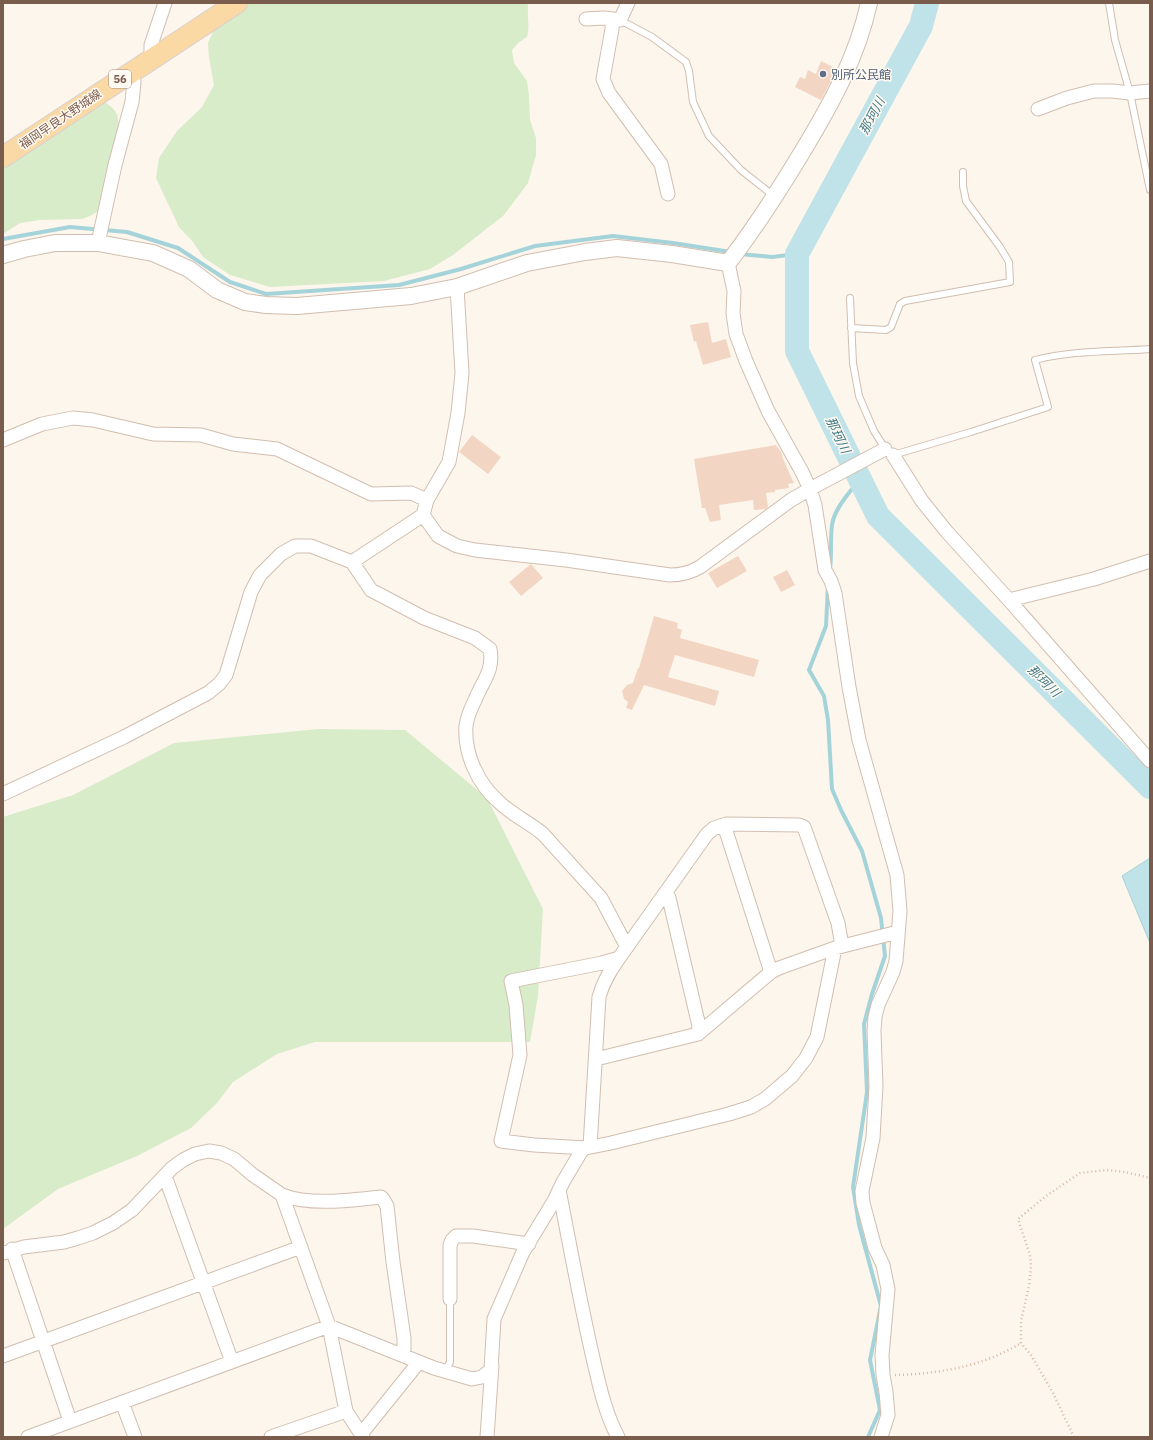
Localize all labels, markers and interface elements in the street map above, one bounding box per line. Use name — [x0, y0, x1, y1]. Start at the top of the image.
place label: 別所公民館 — [831, 67, 891, 82]
marker: 別所公民館 — [818, 69, 828, 79]
road number: 56 — [109, 70, 131, 88]
street label: 福岡早良大野城線 — [16, 86, 104, 152]
water label: 那珂川 — [855, 93, 890, 137]
water label: 那珂川 — [822, 414, 855, 458]
water label: 那珂川 — [1024, 661, 1065, 702]

